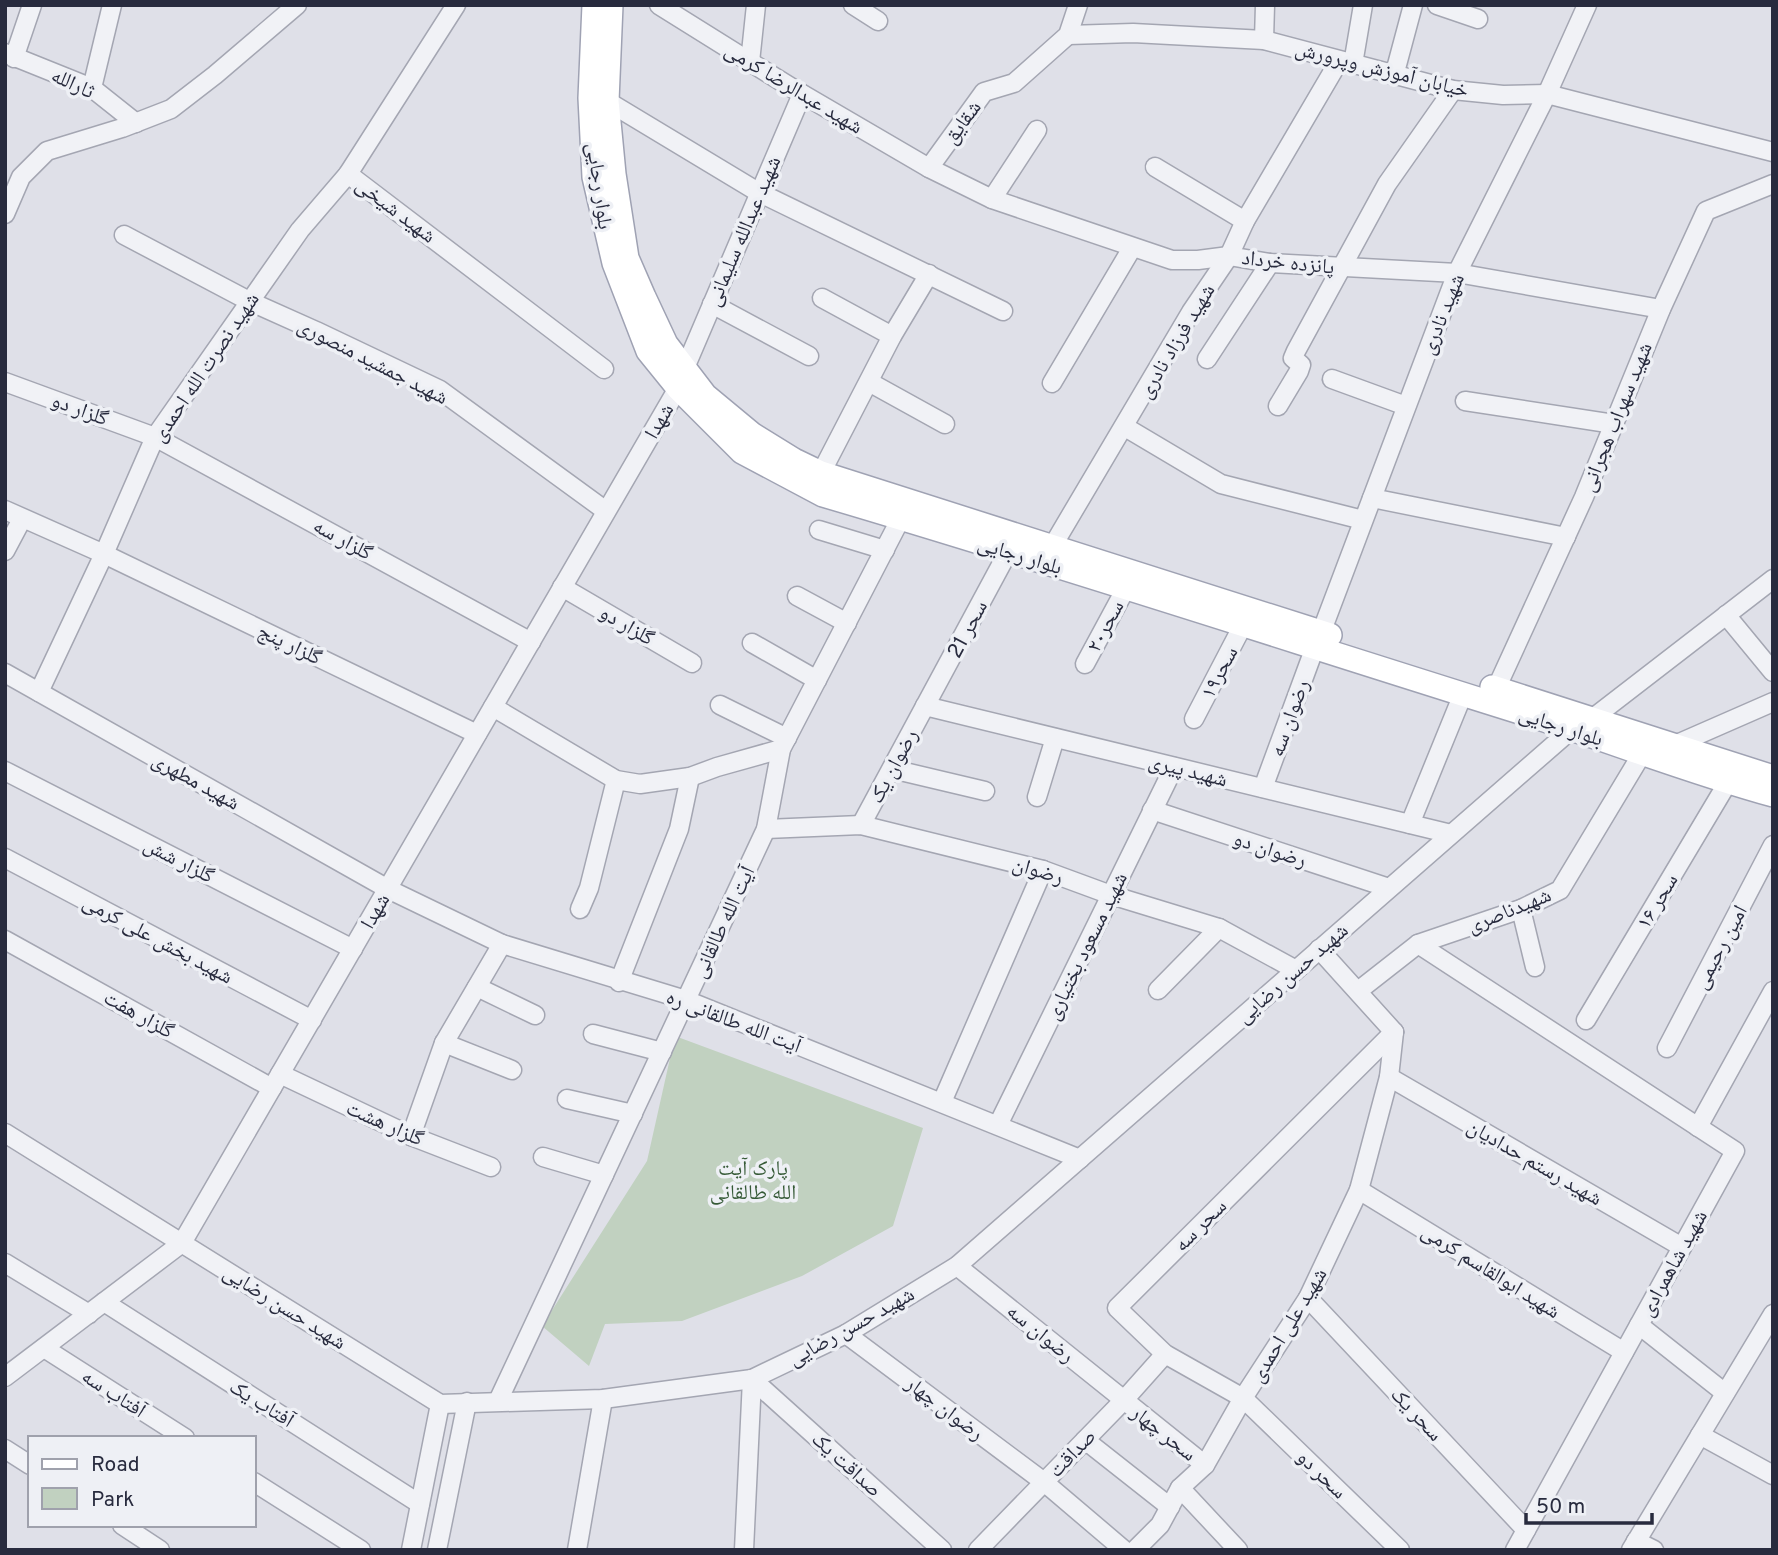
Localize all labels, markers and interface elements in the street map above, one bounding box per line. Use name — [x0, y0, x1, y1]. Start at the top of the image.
street label: خیابان آموزش وپرورش — [1292, 36, 1471, 105]
street label: شهید عبدالرضا کرمی — [719, 37, 867, 141]
street label: ثارالله — [46, 63, 99, 106]
street label: شقایق — [938, 96, 988, 150]
street label: بلوار رجایی — [579, 141, 618, 231]
street label: شهید عبدالله سلیمانی — [701, 152, 788, 311]
street label: شهید شیخی — [349, 172, 441, 250]
street label: پانزده خرداد — [1240, 245, 1336, 282]
street label: شهید نادری — [1415, 270, 1472, 359]
street label: شهید فرزاد نادری — [1132, 279, 1222, 404]
street label: شهید نصرت الله احمدی — [146, 288, 266, 448]
street label: شهید جمشید منصوری — [292, 313, 452, 412]
street label: شهید سهراب هجرانی — [1575, 339, 1660, 496]
street label: گلزار دو — [47, 388, 112, 433]
street label: شهدا — [639, 399, 681, 444]
street label: گلزار سه — [308, 513, 377, 568]
street label: بلوار رجایی — [974, 531, 1065, 582]
street label: سحر 21 — [942, 596, 995, 663]
street label: سحر۲۰ — [1081, 596, 1131, 657]
street label: گلزار دو — [594, 600, 659, 653]
street label: گلزار پنج — [253, 618, 326, 672]
street label: سحر۱۹ — [1195, 642, 1245, 703]
street label: رضوان سه — [1264, 676, 1317, 761]
street label: بلوار رجایی — [1515, 701, 1606, 754]
street label: رضوان یک — [864, 725, 925, 808]
street label: شهید مطهری — [147, 747, 244, 818]
street label: شهید پیری — [1145, 749, 1230, 794]
street label: رضوان دو — [1230, 826, 1309, 875]
street label: گلزار شش — [139, 832, 218, 891]
street label: رضوان — [1009, 851, 1066, 892]
street label: آیت الله طالقانی — [687, 862, 762, 983]
street label: شهید مسعود بختیاری — [1040, 868, 1135, 1025]
street label: سحر ۱۶ — [1631, 869, 1685, 934]
street label: شهیدناصری — [1464, 882, 1556, 940]
street label: شهید بخش علی کرمی — [77, 889, 237, 991]
street label: شهدا — [355, 889, 397, 934]
street label: امین رحیمی — [1688, 901, 1755, 994]
street label: شهید حسن رضایی — [1231, 918, 1355, 1030]
street label: آیت الله طالقانی ره — [662, 984, 805, 1061]
street label: گلزار هفت — [98, 985, 178, 1046]
street label: گلزار هشت — [341, 1095, 428, 1154]
street label: شهید رستم حدادیان — [1462, 1114, 1607, 1213]
park label: پارک آیت الله طالقانی — [710, 1156, 796, 1207]
street label: سحر سه — [1169, 1194, 1233, 1258]
street label: شهید شاهمرادی — [1634, 1206, 1715, 1322]
street label: شهید ابوالقاسم کرمی — [1416, 1219, 1565, 1326]
street label: شهید حسن رضایی — [218, 1260, 351, 1357]
street label: شهید علی احمدی — [1244, 1263, 1334, 1388]
street label: شهید حسن رضایی — [784, 1281, 920, 1373]
street label: رضوان سه — [1000, 1299, 1080, 1370]
street label: آفتاب سه — [76, 1364, 151, 1425]
street label: رضوان چهار — [899, 1370, 989, 1448]
street label: آفتاب یک — [224, 1374, 299, 1435]
street label: سحر یک — [1384, 1382, 1448, 1448]
street label: سحر چهار — [1124, 1400, 1201, 1468]
street label: صداقت — [1043, 1424, 1103, 1484]
street label: صداقت یک — [805, 1426, 887, 1504]
legend — [28, 1436, 256, 1527]
street label: سحر دو — [1290, 1445, 1352, 1506]
text: Road — [91, 1452, 140, 1479]
scale bar — [1526, 1482, 1652, 1526]
text: Park — [91, 1487, 134, 1514]
text: 50 m — [1536, 1494, 1585, 1521]

